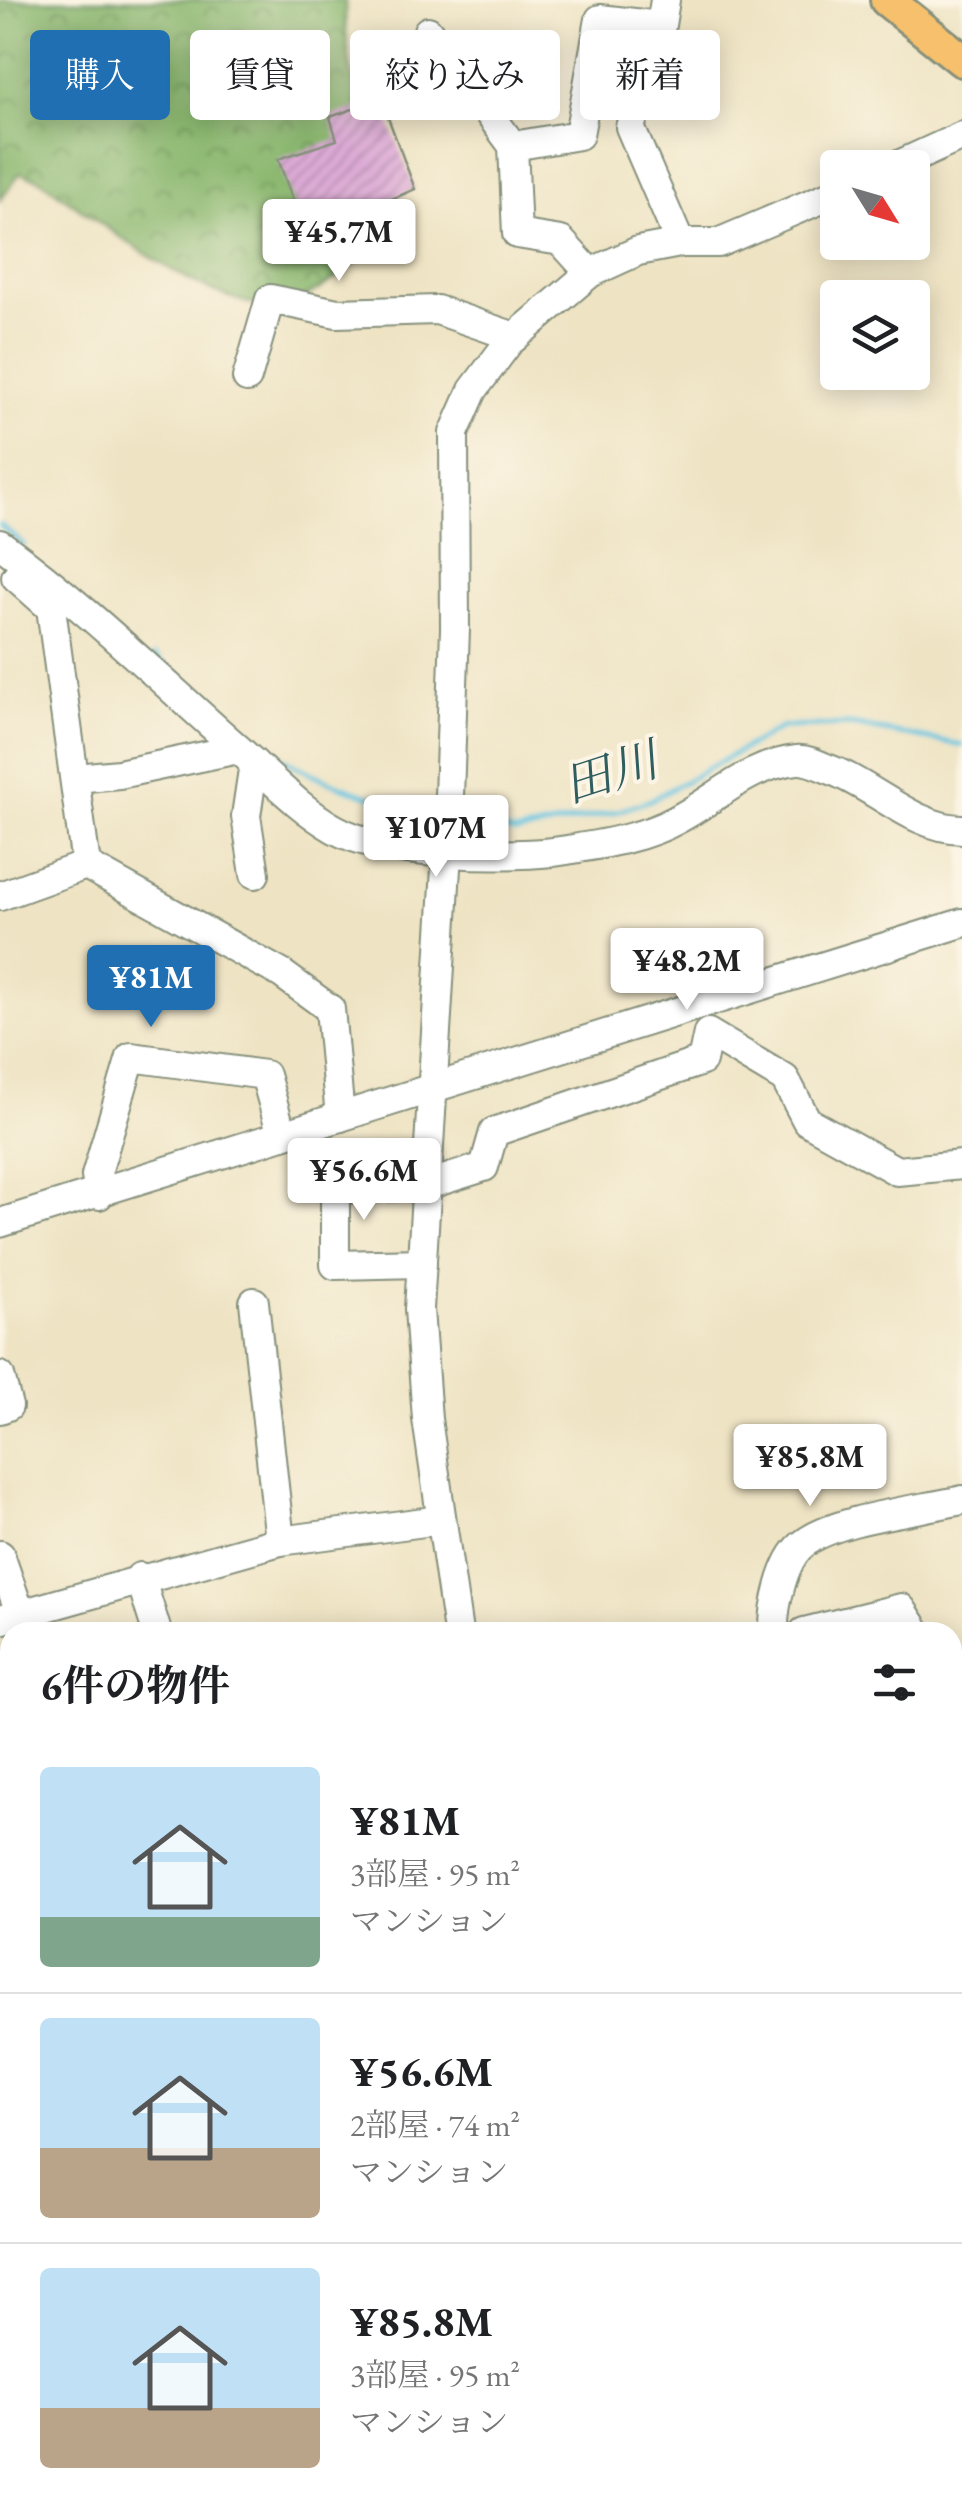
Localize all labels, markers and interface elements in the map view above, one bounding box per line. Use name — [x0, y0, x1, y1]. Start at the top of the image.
chip: 購入 — [30, 30, 170, 120]
chip: 賃貸 — [190, 30, 330, 120]
chip: 絞り込み — [350, 30, 560, 120]
chip: 新着 — [580, 30, 720, 120]
north arrow — [820, 150, 930, 260]
map controls — [820, 150, 930, 390]
pin: ¥45.7M — [258, 199, 420, 284]
text: ¥45.7M — [285, 210, 393, 252]
button: layers — [820, 280, 930, 390]
water label: 田川 — [555, 726, 670, 816]
pin: ¥107M — [366, 795, 506, 880]
text: ¥107M — [385, 806, 487, 848]
pin: ¥48.2M — [606, 928, 768, 1013]
text: ¥48.2M — [633, 939, 741, 981]
pin: ¥81M — [92, 945, 210, 1030]
text: ¥81M — [109, 956, 193, 998]
pin: ¥56.6M — [283, 1138, 445, 1223]
text: ¥56.6M — [310, 1149, 418, 1191]
pin: ¥85.8M — [729, 1424, 891, 1509]
text: ¥85.8M — [756, 1435, 864, 1477]
icon: filters — [867, 1655, 922, 1710]
text: 6件の物件 — [40, 1658, 230, 1713]
text: ¥81M — [350, 1793, 460, 1848]
icon: home — [120, 1807, 240, 1927]
text: 3部屋 · 95 m² — [350, 1853, 520, 1895]
text: マンション — [350, 1900, 509, 1942]
text: ¥56.6M — [350, 2044, 493, 2099]
icon: home — [120, 2058, 240, 2178]
text: 2部屋 · 74 m² — [350, 2104, 520, 2146]
text: マンション — [350, 2151, 509, 2193]
text: ¥85.8M — [350, 2294, 493, 2349]
icon: home — [120, 2308, 240, 2428]
text: 3部屋 · 95 m² — [350, 2354, 520, 2396]
text: マンション — [350, 2401, 509, 2443]

